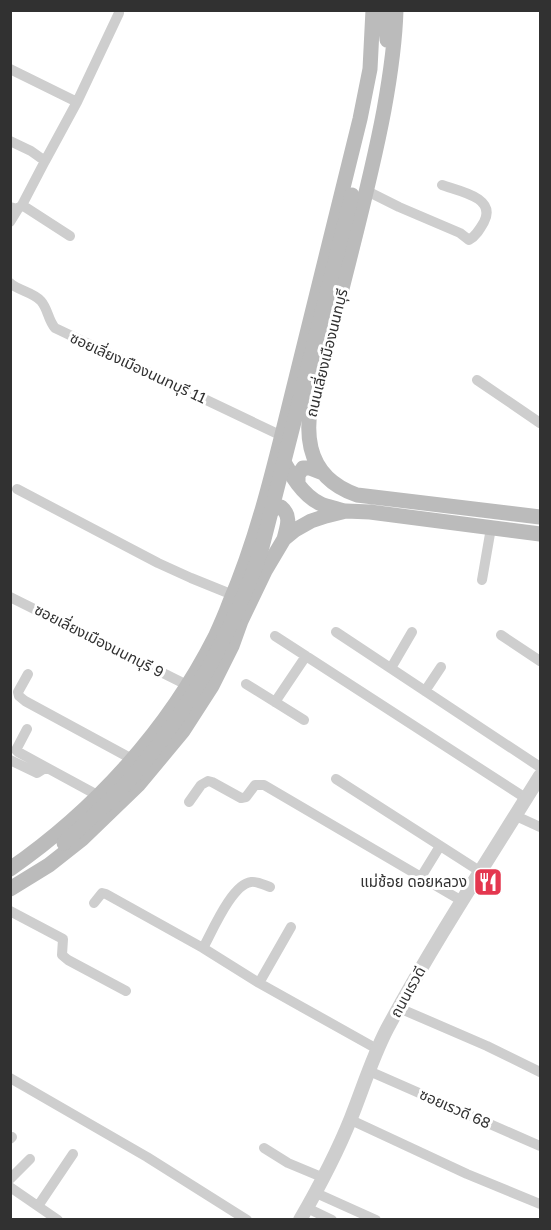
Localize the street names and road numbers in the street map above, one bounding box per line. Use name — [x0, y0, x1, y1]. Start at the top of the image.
street label: ถนนเลี่ยงเมืองนนทบุรี — [300, 287, 352, 419]
street label: ซอยเลี่ยงเมืองนนทบุรี 11 — [67, 327, 210, 407]
street label: ซอยเลี่ยงเมืองนนทบุรี 9 — [31, 599, 168, 681]
street label: ถนนเรวดี — [386, 963, 428, 1020]
street label: ซอยเรวดี 68 — [417, 1084, 494, 1132]

